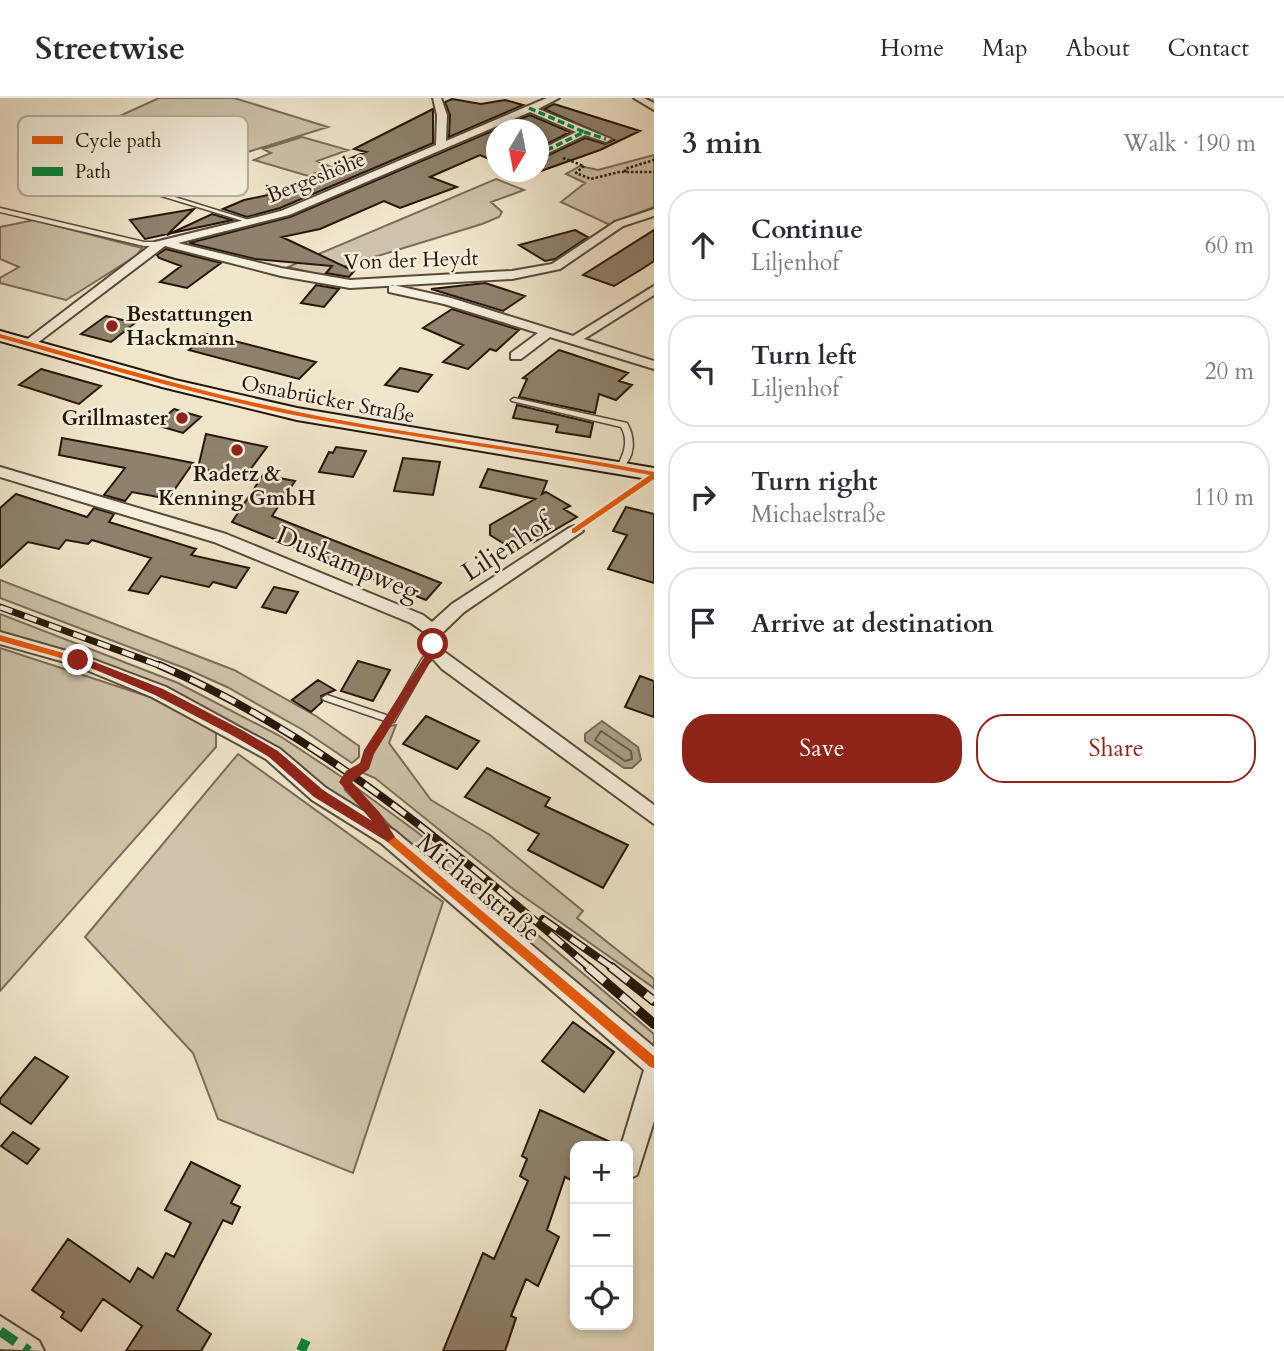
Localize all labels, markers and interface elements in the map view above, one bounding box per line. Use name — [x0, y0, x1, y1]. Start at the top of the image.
text: Streetwise — [35, 26, 185, 71]
text: Home — [880, 32, 944, 65]
text: Map — [982, 32, 1028, 65]
text: About — [1066, 32, 1130, 65]
text: Contact — [1168, 32, 1249, 65]
legend — [18, 116, 248, 196]
north arrow — [486, 119, 549, 182]
text: 3 min — [682, 123, 762, 164]
text: Cycle path — [75, 128, 162, 154]
text: Walk · 190 m — [1123, 128, 1256, 159]
street label: Bergeshöhe — [263, 145, 370, 210]
text: Path — [75, 159, 111, 185]
text: Continue — [751, 212, 863, 247]
icon: ahead — [684, 226, 722, 264]
text: 60 m — [1205, 230, 1254, 261]
street label: Von der Heydt — [343, 244, 479, 277]
text: Liljenhof — [751, 247, 839, 278]
place label: Bestattungen Hackmann — [126, 300, 254, 353]
marker: Bestattungen Hackmann — [104, 318, 120, 334]
text: Turn left — [751, 338, 856, 373]
icon: left — [684, 352, 722, 390]
text: 20 m — [1205, 356, 1254, 387]
street label: Osnabrücker Straße — [239, 368, 417, 431]
text: Liljenhof — [751, 373, 839, 404]
place label: Grillmaster — [61, 404, 169, 433]
marker: Grillmaster — [174, 410, 190, 426]
marker: Radetz & Kenning GmbH — [229, 442, 245, 458]
place label: Radetz & Kenning GmbH — [158, 460, 316, 513]
text: Turn right — [751, 464, 878, 499]
icon: right — [684, 478, 722, 516]
text: 110 m — [1193, 482, 1254, 513]
text: Michaelstraße — [751, 499, 886, 530]
street label: Liljenhof — [455, 503, 561, 589]
street label: Duskampweg — [271, 518, 425, 609]
icon: arrive — [684, 604, 722, 642]
text: Arrive at destination — [751, 606, 994, 641]
route start — [417, 628, 448, 659]
route end — [62, 644, 93, 675]
button: Save — [682, 714, 962, 783]
button: Share — [976, 714, 1256, 783]
street label: Michaelstraße — [409, 825, 548, 950]
map controls — [570, 1141, 633, 1330]
button: + — [570, 1141, 633, 1204]
button: − — [570, 1204, 633, 1267]
button: locate — [570, 1267, 633, 1330]

